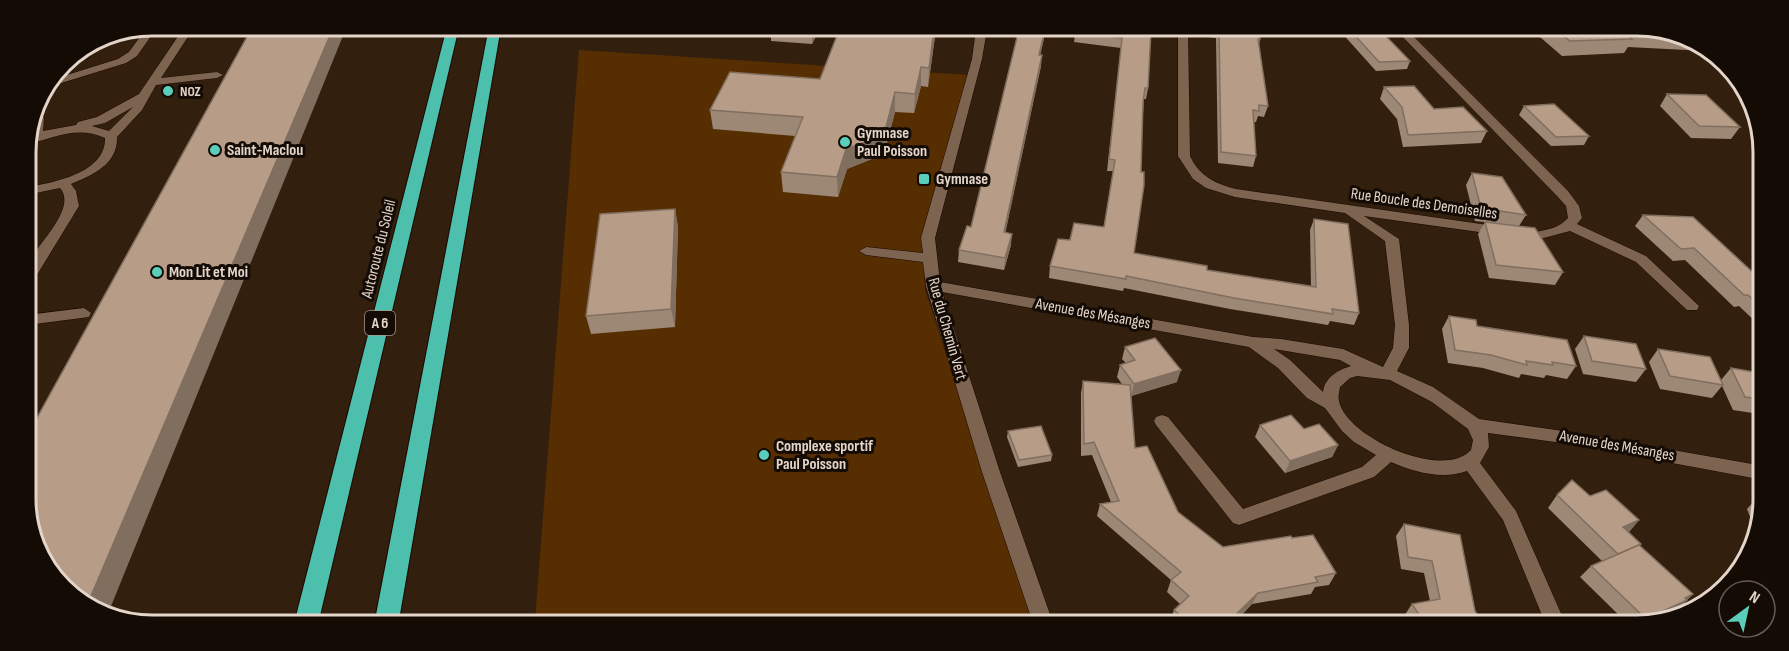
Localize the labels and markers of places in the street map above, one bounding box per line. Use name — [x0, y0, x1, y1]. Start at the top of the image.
place label: NOZ — [180, 83, 201, 100]
marker: NOZ — [161, 84, 175, 98]
place label: Gymnase Paul Poisson — [857, 124, 927, 161]
marker: Gymnase Paul Poisson — [838, 135, 852, 149]
place label: Saint-Maclou — [227, 141, 303, 160]
marker: Saint-Maclou — [208, 143, 222, 157]
place label: Gymnase — [936, 170, 988, 189]
marker: Gymnase — [917, 172, 931, 186]
place label: Mon Lit et Moi — [169, 263, 248, 282]
marker: Mon Lit et Moi — [150, 265, 164, 279]
place label: Complexe sportif Paul Poisson — [776, 437, 874, 474]
marker: Complexe sportif Paul Poisson — [757, 448, 771, 462]

